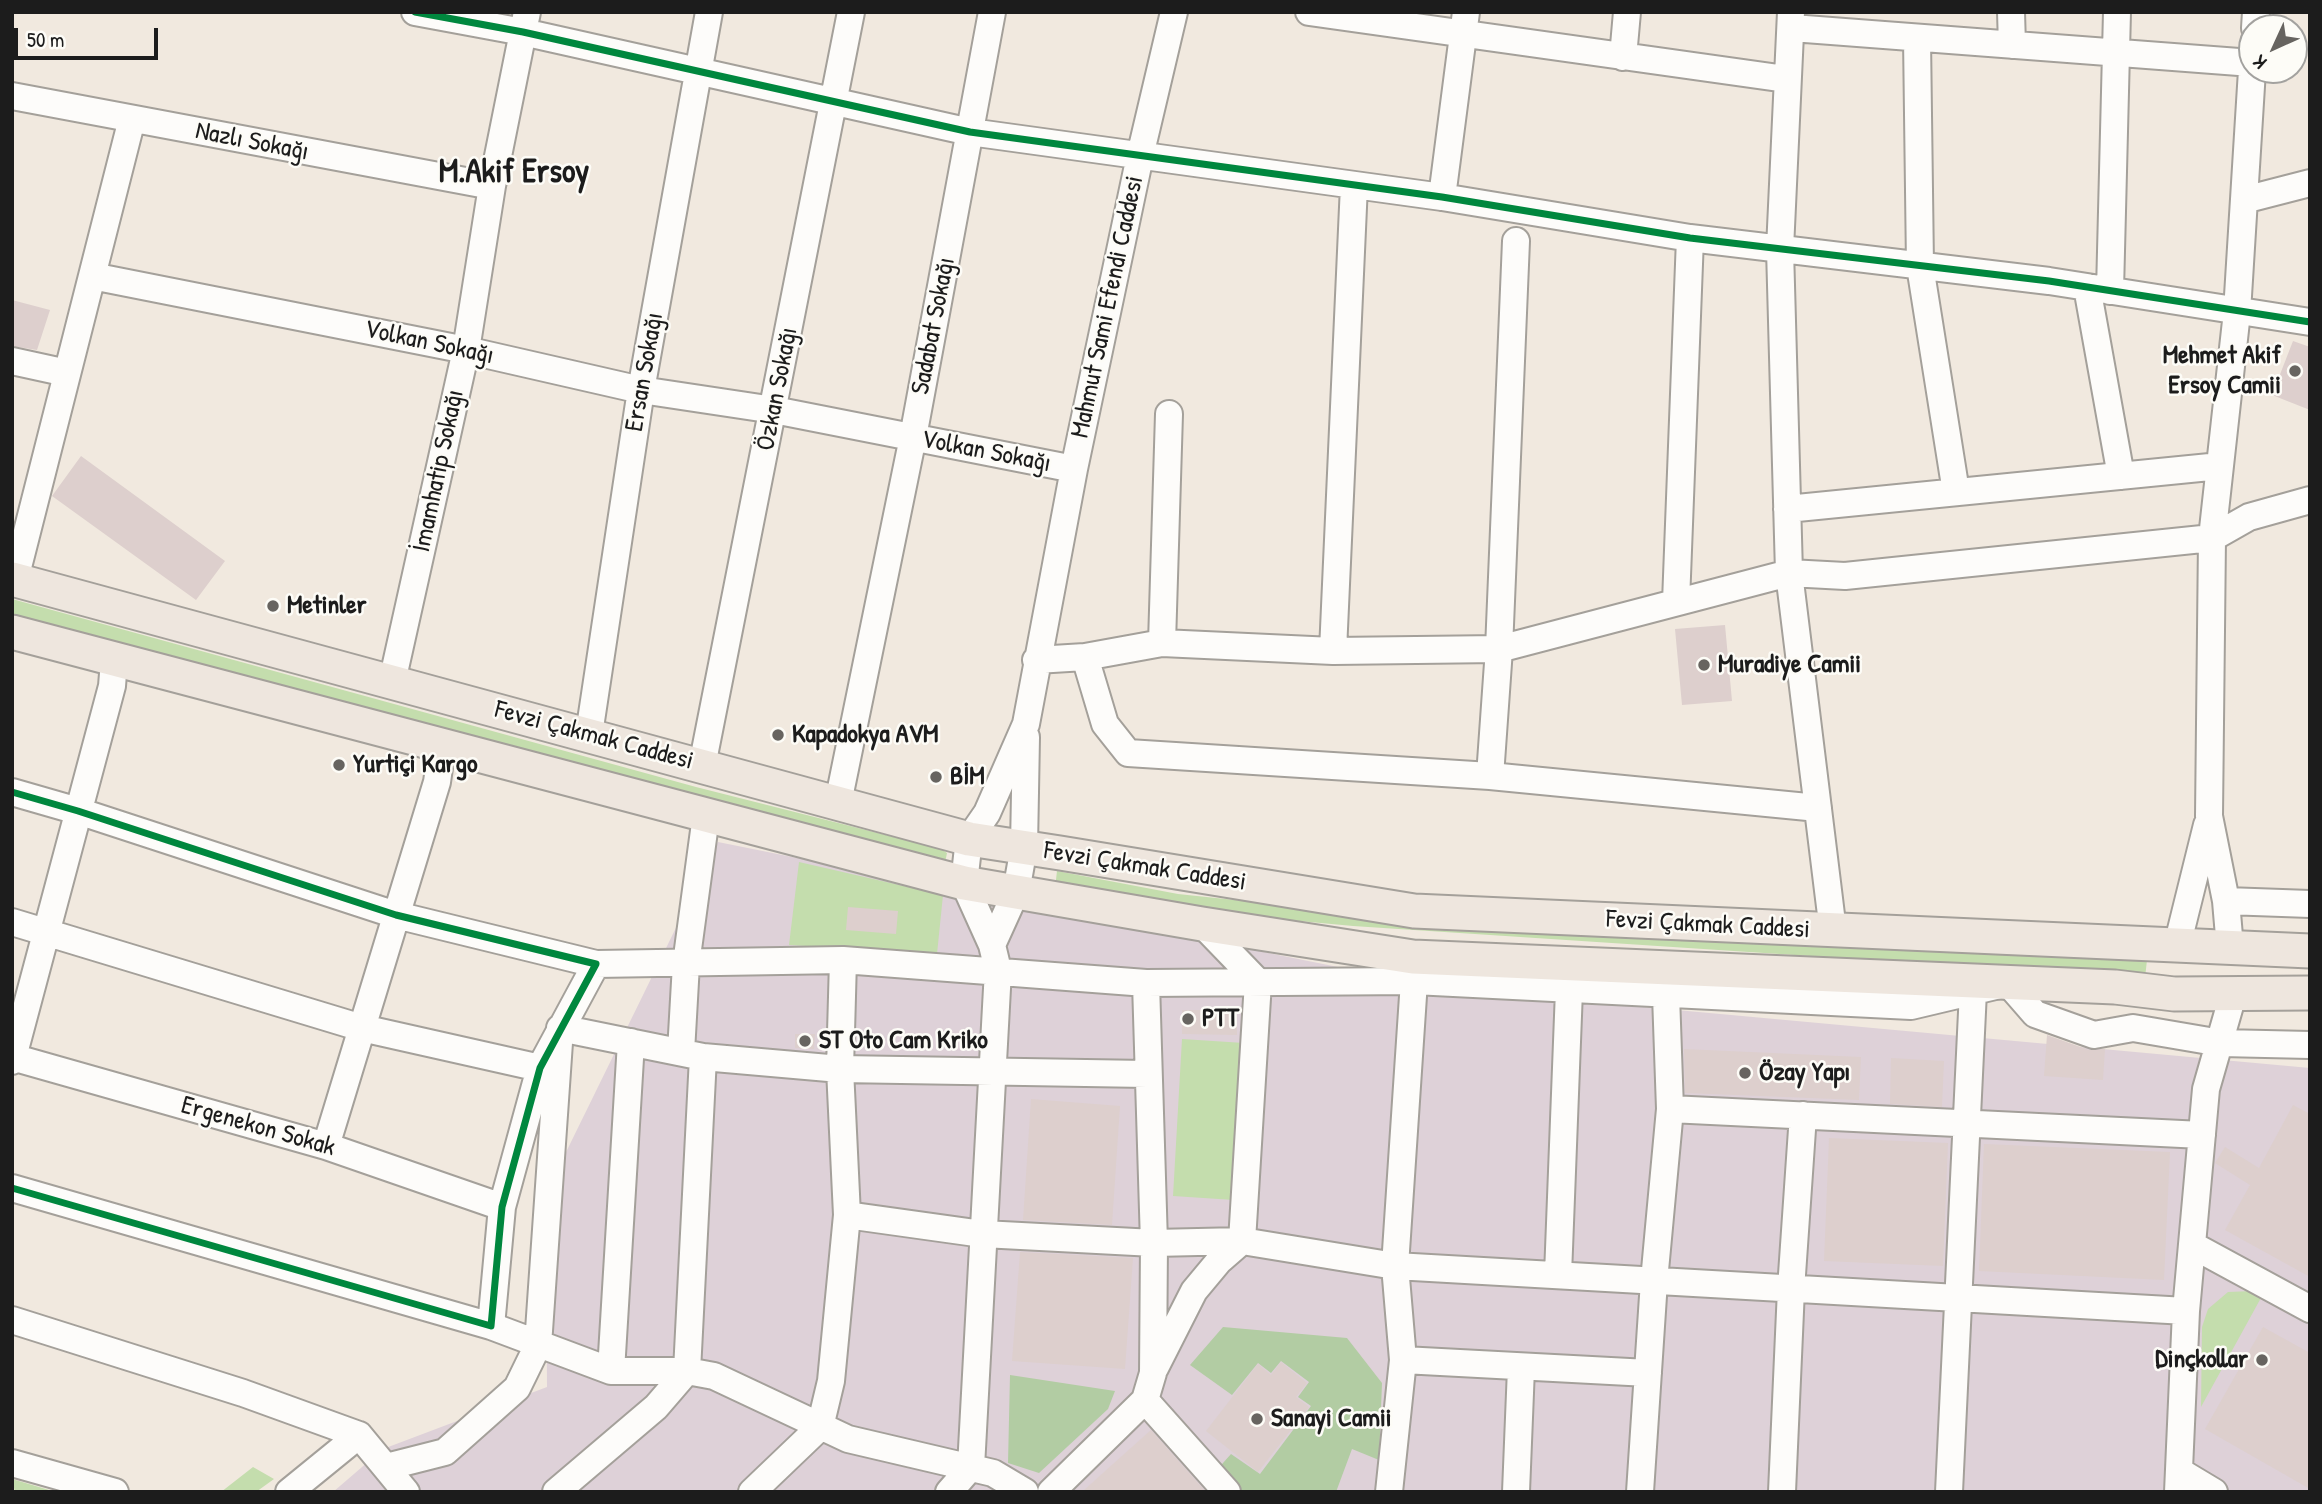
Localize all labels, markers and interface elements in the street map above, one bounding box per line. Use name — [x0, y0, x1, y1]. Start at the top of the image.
scale bar — [18, 14, 161, 58]
north arrow — [2238, 14, 2308, 84]
text: 50 m — [27, 25, 64, 54]
text: K — [2247, 50, 2272, 75]
street label: Nazlı Sokağı — [193, 116, 311, 168]
district label: M.Akif Ersoy — [439, 153, 589, 193]
street label: Mahmut Sami Efendi Caddesi — [1065, 173, 1151, 441]
street label: Sadabat Sokağı — [905, 255, 963, 397]
street label: Ersan Sokağı — [619, 310, 671, 434]
street label: Volkan Sokağı — [361, 314, 497, 372]
street label: Özkan Sokağı — [751, 325, 805, 453]
place label: Mehmet Akif Ersoy Camii — [2163, 340, 2281, 402]
marker: Mehmet Akif Ersoy Camii — [2287, 363, 2303, 379]
street label: İmamhatip Sokağı — [407, 387, 471, 555]
street label: Volkan Sokağı — [918, 424, 1054, 480]
place label: Metinler — [287, 590, 367, 622]
marker: Metinler — [265, 598, 281, 614]
place label: Muradiye Camii — [1718, 649, 1861, 681]
marker: Muradiye Camii — [1696, 657, 1712, 673]
street label: Fevzi Çakmak Caddesi — [491, 695, 697, 777]
place label: Kapadokya AVM — [792, 719, 938, 751]
marker: Kapadokya AVM — [770, 727, 786, 743]
place label: Yurtiçi Kargo — [353, 749, 477, 781]
marker: Yurtiçi Kargo — [331, 757, 347, 773]
place label: BİM — [950, 761, 985, 793]
marker: BİM — [928, 769, 944, 785]
street label: Fevzi Çakmak Caddesi — [1042, 836, 1248, 898]
street label: Fevzi Çakmak Caddesi — [1605, 904, 1811, 946]
place label: PTT — [1202, 1003, 1239, 1035]
marker: PTT — [1180, 1011, 1196, 1027]
place label: ST Oto Cam Kriko — [819, 1025, 988, 1057]
marker: ST Oto Cam Kriko — [797, 1033, 813, 1049]
place label: Özay Yapı — [1759, 1057, 1850, 1089]
marker: Özay Yapı — [1737, 1065, 1753, 1081]
street label: Ergenekon Sokak — [177, 1090, 339, 1164]
place label: Dinçkollar — [2155, 1344, 2248, 1376]
marker: Dinçkollar — [2254, 1352, 2270, 1368]
place label: Sanayi Camii — [1271, 1403, 1392, 1435]
marker: Sanayi Camii — [1249, 1411, 1265, 1427]

